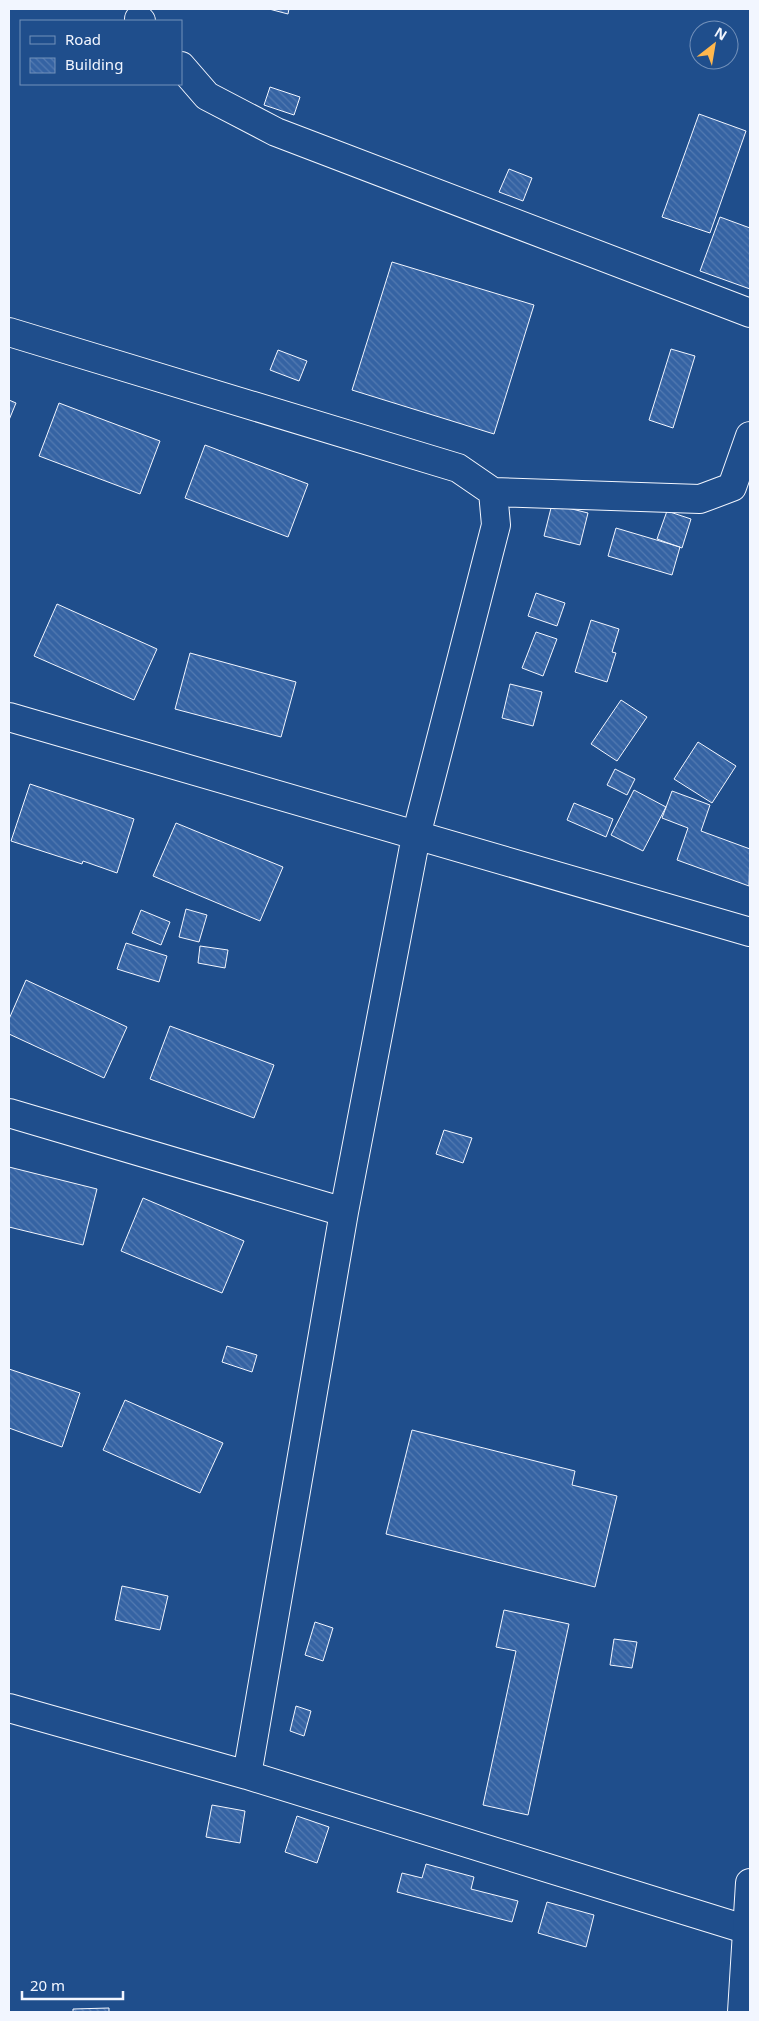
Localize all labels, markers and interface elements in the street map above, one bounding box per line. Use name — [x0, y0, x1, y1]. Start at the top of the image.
legend — [20, 20, 182, 85]
north arrow — [689, 20, 739, 70]
text: N — [711, 22, 731, 45]
text: Road — [65, 29, 101, 49]
text: Building — [65, 54, 123, 74]
scale bar — [22, 1968, 124, 2000]
text: 20 m — [30, 1975, 65, 1995]

